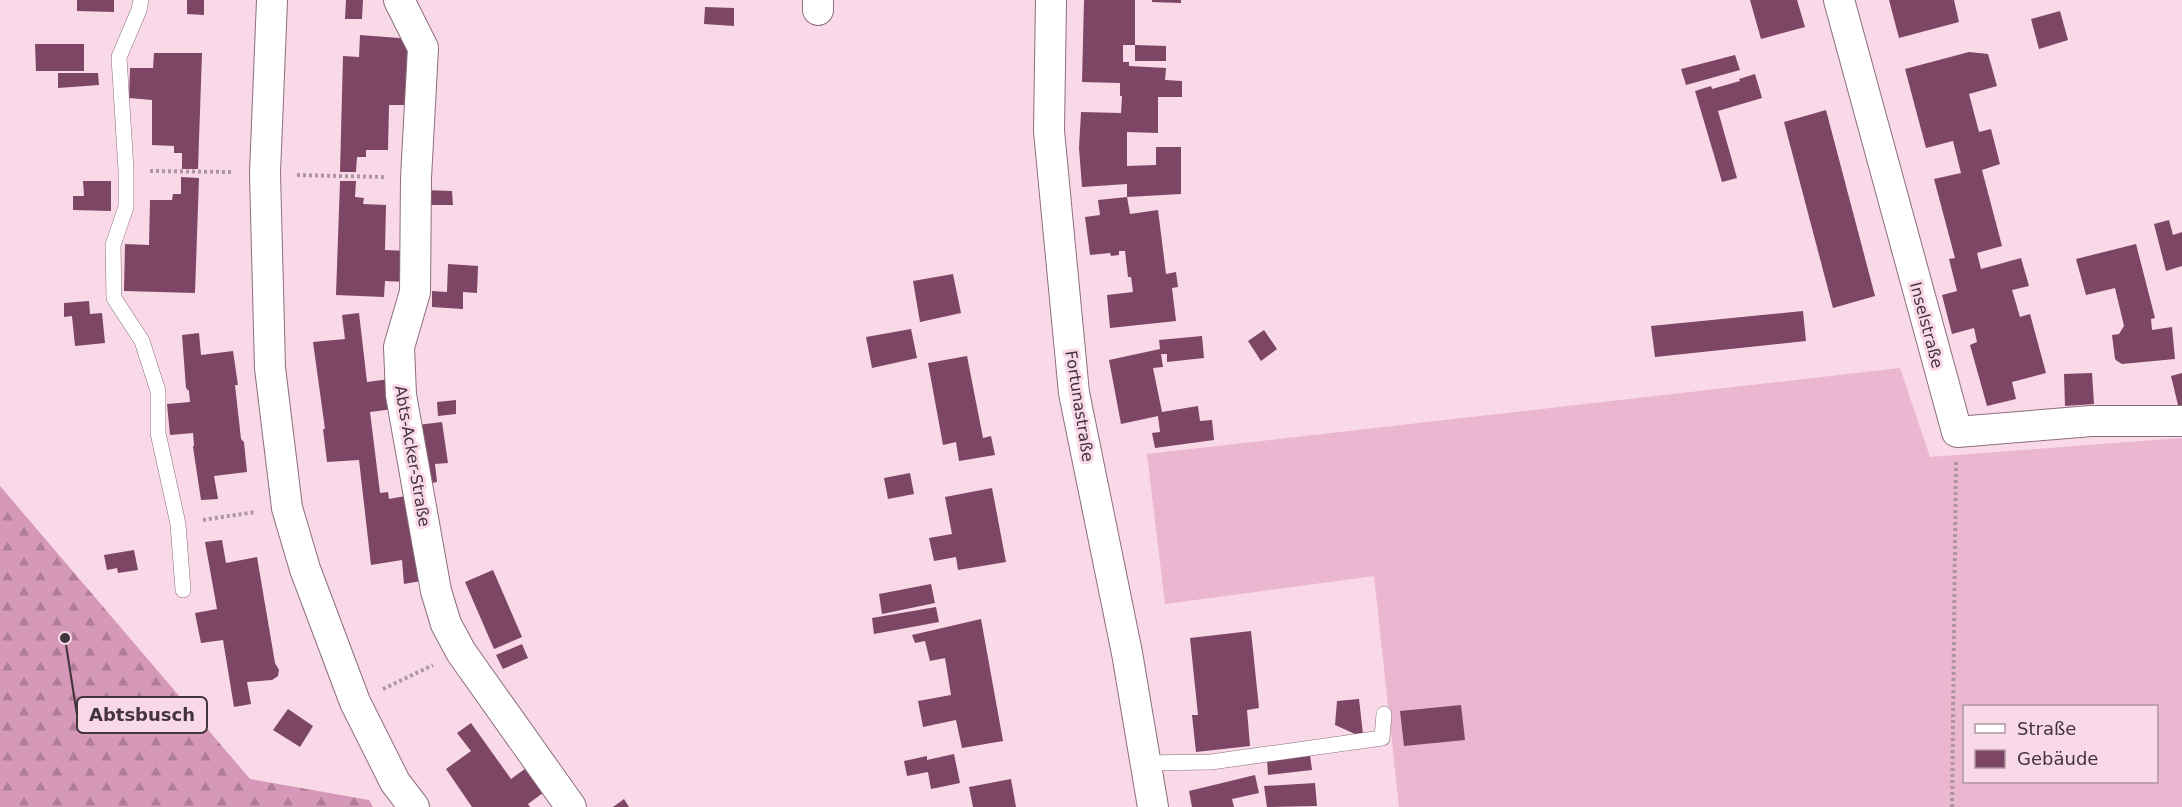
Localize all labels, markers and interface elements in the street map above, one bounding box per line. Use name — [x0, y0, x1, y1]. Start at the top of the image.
street label: Inselstraße — [1906, 280, 1947, 370]
street label: Fortunastraße — [1061, 349, 1098, 463]
street label: Abts-Acker-Straße — [391, 384, 434, 528]
callout: Abtsbusch — [77, 697, 207, 733]
text: Abtsbusch — [89, 704, 195, 725]
legend — [1963, 705, 2158, 783]
text: Straße — [2017, 718, 2076, 739]
text: Gebäude — [2017, 748, 2098, 769]

